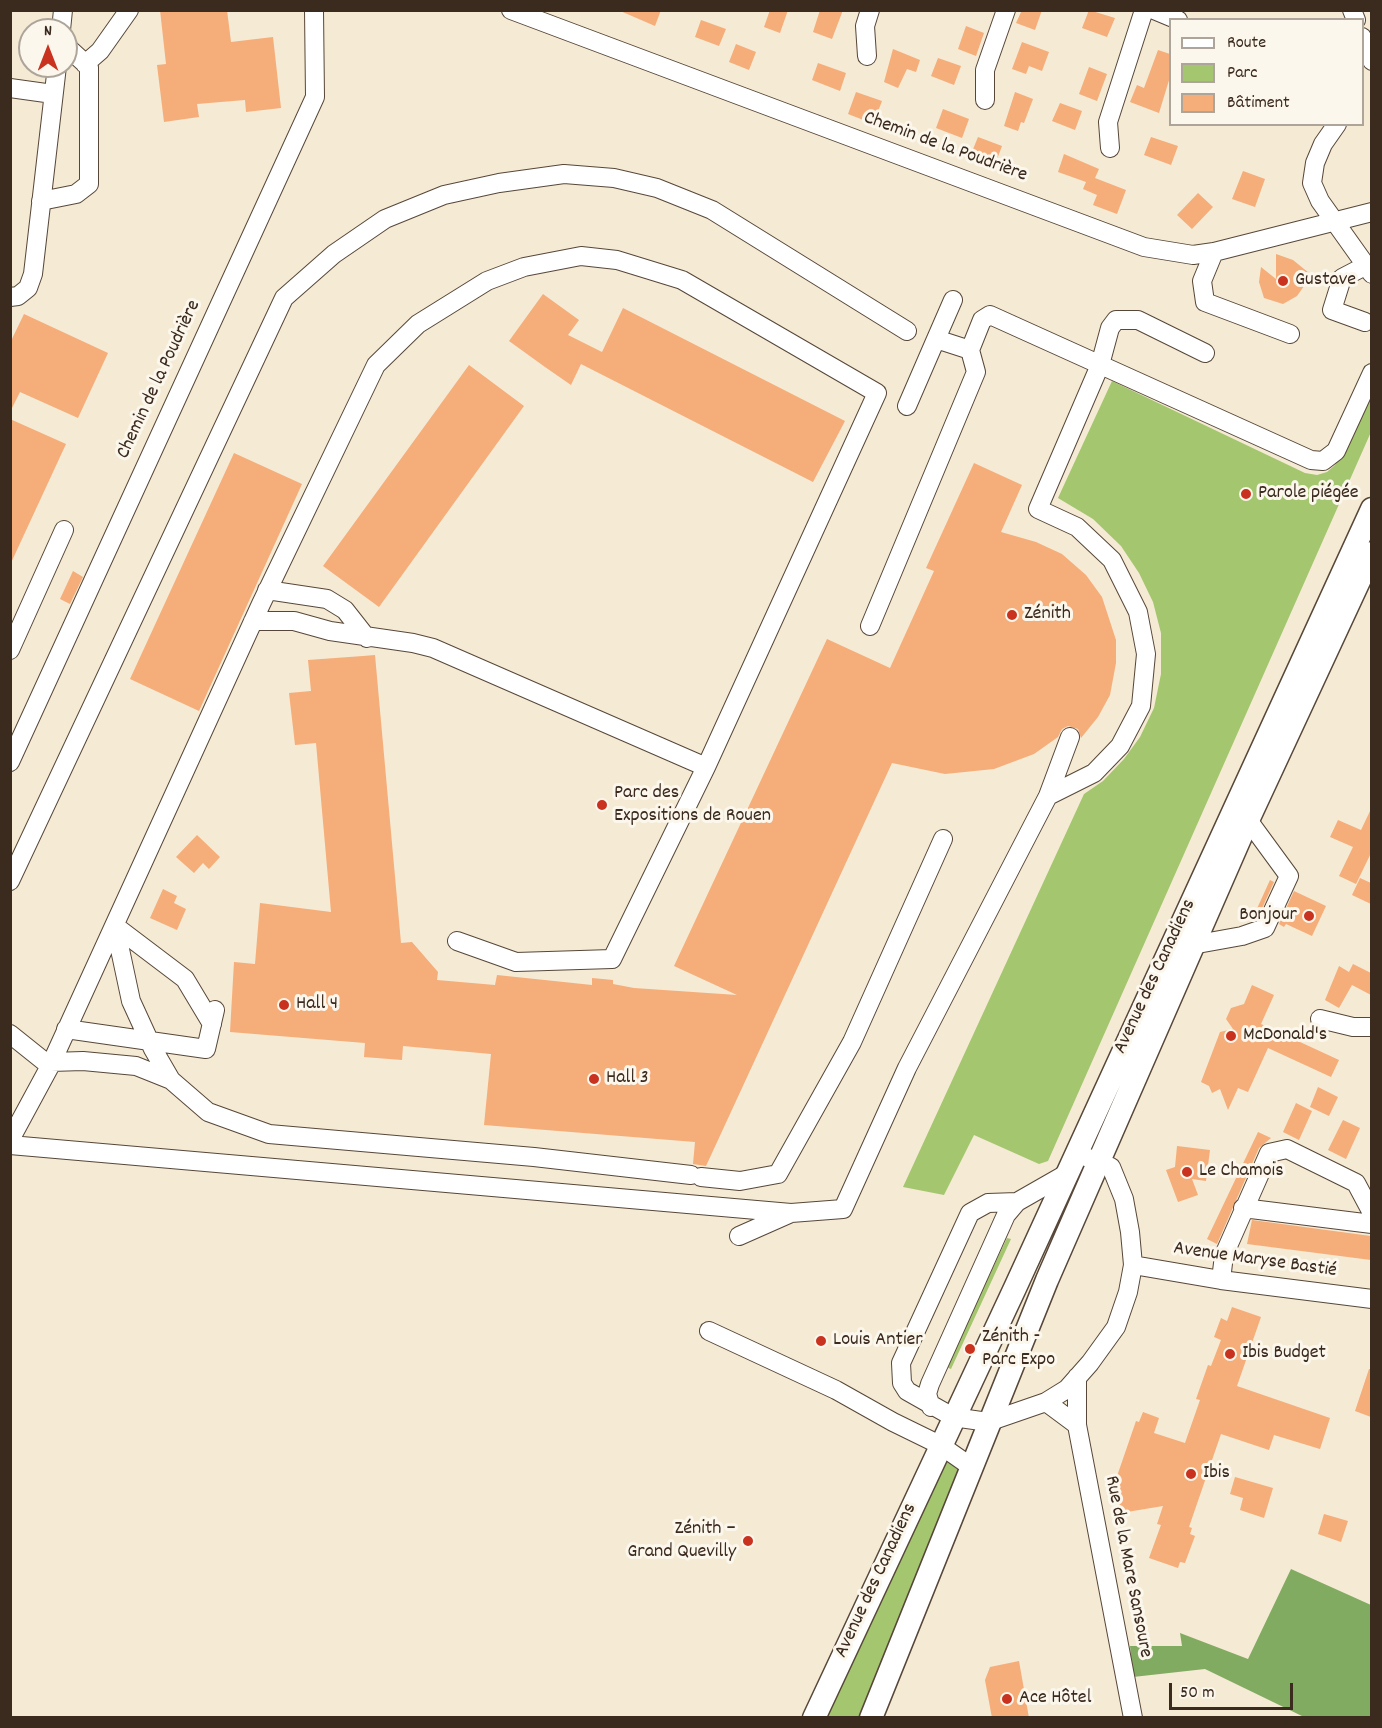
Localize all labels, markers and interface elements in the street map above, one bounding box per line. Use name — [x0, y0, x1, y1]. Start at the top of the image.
north arrow — [18, 18, 78, 78]
legend — [1169, 18, 1364, 126]
text: N — [44, 20, 52, 43]
text: Route — [1227, 31, 1266, 56]
text: Parc — [1227, 61, 1258, 86]
text: Bâtiment — [1227, 91, 1290, 116]
street label: Chemin de la Poudrière — [860, 107, 1030, 189]
place label: Gustave — [1295, 269, 1356, 293]
marker: Gustave — [1276, 274, 1290, 288]
street label: Chemin de la Poudrière — [113, 297, 207, 463]
place label: Parole piégée — [1258, 482, 1359, 506]
marker: Parole piégée — [1239, 487, 1253, 501]
place label: Zénith — [1024, 603, 1071, 627]
marker: Zénith — [1005, 608, 1019, 622]
place label: Parc des Expositions de Rouen — [614, 782, 771, 829]
marker: Parc des Expositions de Rouen — [595, 798, 609, 812]
street label: Avenue des Canadiens — [1110, 896, 1202, 1058]
place label: Bonjour — [1239, 904, 1297, 928]
marker: Bonjour — [1302, 909, 1316, 923]
place label: Hall 4 — [296, 993, 338, 1017]
marker: Hall 4 — [277, 998, 291, 1012]
place label: McDonald's — [1243, 1024, 1327, 1048]
marker: McDonald's — [1224, 1029, 1238, 1043]
place label: Hall 3 — [606, 1067, 649, 1091]
marker: Hall 3 — [587, 1072, 601, 1086]
place label: Le Chamois — [1199, 1160, 1284, 1184]
marker: Le Chamois — [1180, 1165, 1194, 1179]
street label: Avenue Maryse Bastié — [1172, 1238, 1338, 1284]
place label: Zénith - Parc Expo — [982, 1326, 1055, 1373]
place label: Louis Antier — [833, 1329, 923, 1353]
marker: Louis Antier — [814, 1334, 828, 1348]
marker: Zénith - Parc Expo — [963, 1342, 977, 1356]
place label: Ibis Budget — [1242, 1342, 1326, 1366]
marker: Ibis Budget — [1223, 1347, 1237, 1361]
place label: Ibis — [1203, 1462, 1230, 1486]
marker: Ibis — [1184, 1467, 1198, 1481]
street label: Rue de la Mare Sansoure — [1098, 1474, 1156, 1660]
street label: Avenue des Canadiens — [831, 1500, 923, 1662]
place label: Zénith – Grand Quevilly — [627, 1518, 736, 1565]
marker: Zénith – Grand Quevilly — [741, 1534, 755, 1548]
scale bar — [1172, 1671, 1296, 1709]
text: 50 m — [1180, 1681, 1215, 1706]
place label: Ace Hôtel — [1019, 1687, 1091, 1711]
marker: Ace Hôtel — [1000, 1692, 1014, 1706]

